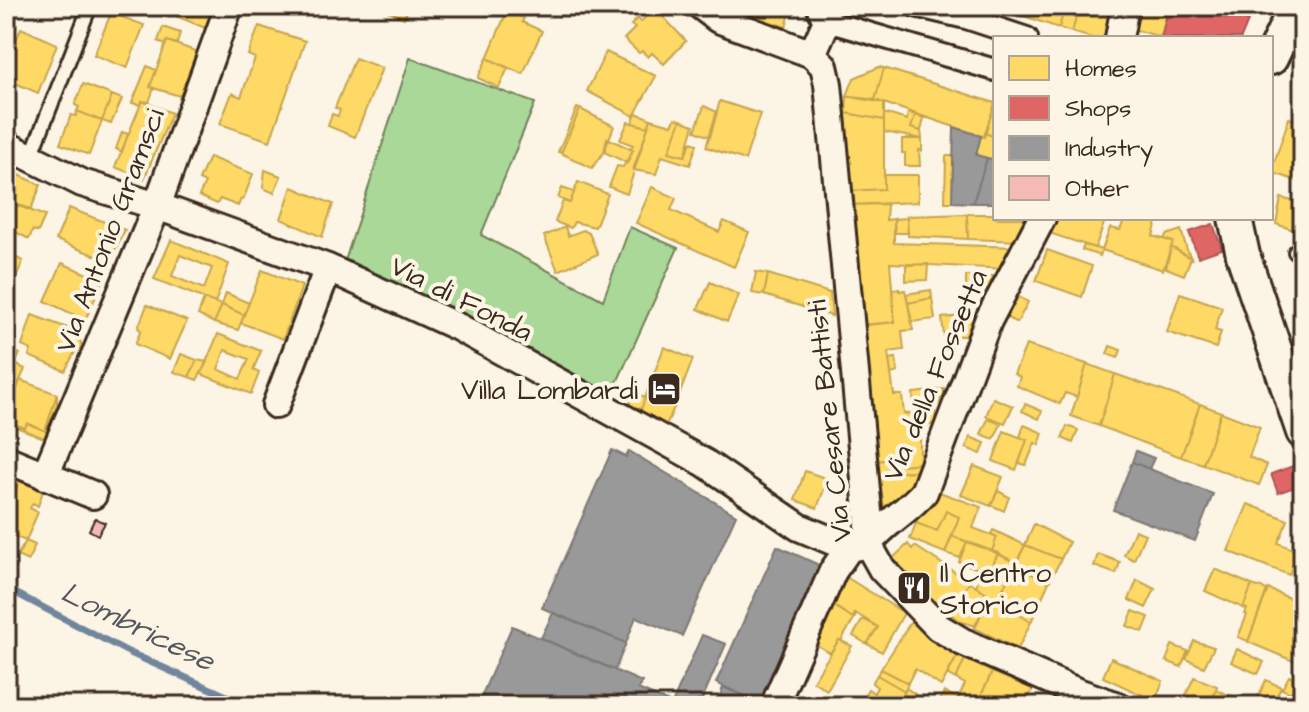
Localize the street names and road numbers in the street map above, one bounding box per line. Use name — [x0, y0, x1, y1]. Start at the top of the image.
street label: Via Antonio Gramsci — [46, 103, 175, 358]
street label: Via di Fonda — [384, 247, 539, 352]
street label: Via della Fossetta — [873, 264, 998, 487]
street label: Via Cesare Battisti — [797, 298, 862, 544]

